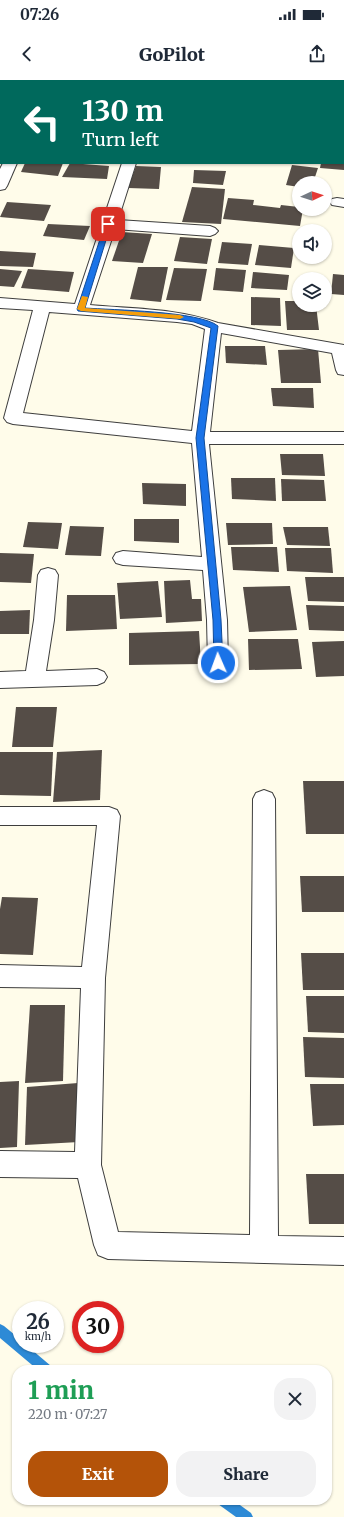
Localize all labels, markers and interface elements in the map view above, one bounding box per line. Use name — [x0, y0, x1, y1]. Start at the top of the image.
text: 07:26 — [20, 5, 59, 24]
icon: back — [16, 43, 38, 65]
text: GoPilot — [139, 43, 205, 66]
icon: share — [306, 43, 328, 65]
text: 130 m — [82, 93, 164, 129]
icon: left — [16, 96, 68, 148]
text: Turn left — [82, 128, 159, 151]
north arrow — [292, 176, 332, 216]
map controls — [292, 176, 332, 312]
pin — [91, 207, 125, 241]
icon: arrive — [97, 213, 119, 235]
button: sound — [292, 224, 332, 264]
button: layers — [292, 272, 332, 312]
position arrow — [197, 642, 239, 684]
speed limit sign: 30 — [72, 1301, 124, 1353]
text: 26 — [26, 1309, 50, 1334]
text: km/h — [25, 1330, 51, 1343]
text: 1 min — [28, 1375, 94, 1406]
button: close — [274, 1378, 316, 1420]
text: 220 m · 07:27 — [28, 1406, 108, 1423]
button: Exit — [28, 1451, 168, 1497]
button: Share — [176, 1451, 316, 1497]

